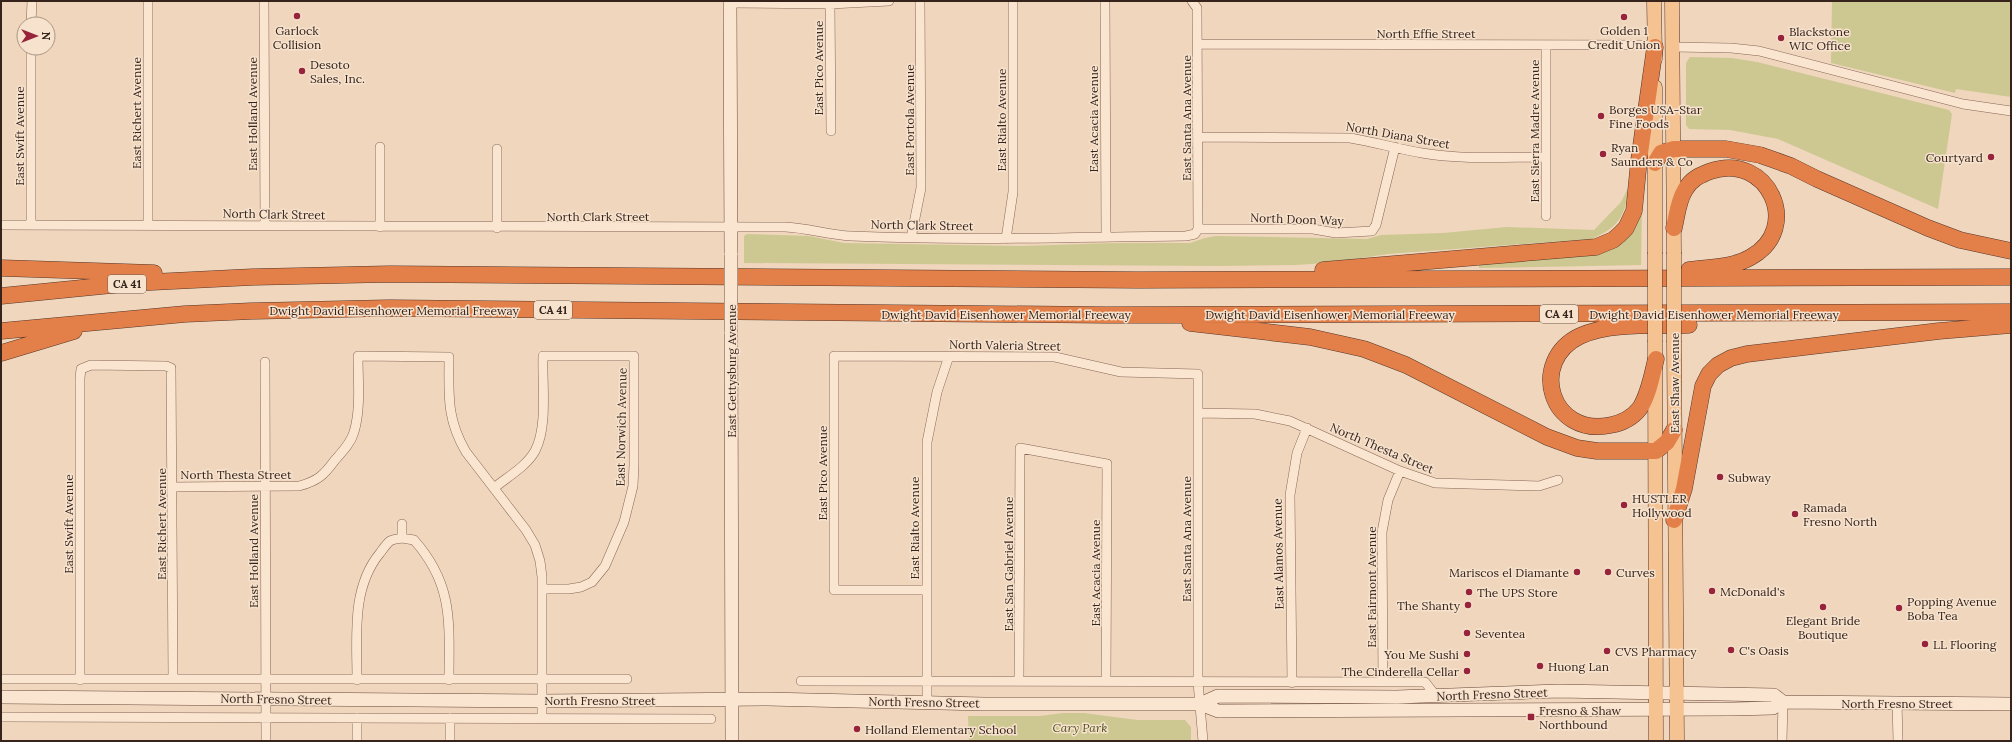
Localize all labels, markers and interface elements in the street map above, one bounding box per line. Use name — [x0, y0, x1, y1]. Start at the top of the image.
marker: Garlock Collision — [292, 11, 302, 21]
marker: Golden 1 Credit Union — [1619, 12, 1629, 22]
north arrow — [16, 16, 56, 56]
street label: East Pico Avenue — [811, 20, 826, 115]
place label: Garlock Collision — [273, 23, 321, 52]
place label: Golden 1 Credit Union — [1588, 23, 1660, 52]
place label: Blackstone WIC Office — [1789, 24, 1851, 53]
street label: North Effie Street — [1376, 26, 1476, 41]
text: N — [39, 32, 53, 41]
marker: Blackstone WIC Office — [1776, 33, 1786, 43]
street label: East Santa Ana Avenue — [1179, 54, 1194, 181]
street label: East Holland Avenue — [245, 56, 260, 171]
street label: East Richert Avenue — [129, 57, 144, 169]
place label: Desoto Sales, Inc. — [310, 57, 365, 86]
street label: East Sierra Madre Avenue — [1527, 59, 1542, 203]
street label: East Portola Avenue — [902, 64, 917, 176]
street label: East Acacia Avenue — [1086, 65, 1101, 172]
marker: Desoto Sales, Inc. — [297, 66, 307, 76]
street label: East Rialto Avenue — [994, 68, 1009, 171]
street label: East Swift Avenue — [12, 86, 27, 186]
place label: Borges USA-Star Fine Foods — [1609, 102, 1703, 131]
marker: Borges USA-Star Fine Foods — [1596, 111, 1606, 121]
street label: North Diana Street — [1345, 118, 1452, 152]
place label: Ryan Saunders & Co — [1611, 140, 1693, 169]
marker: Ryan Saunders & Co — [1598, 149, 1608, 159]
place label: Courtyard — [1926, 150, 1983, 165]
marker: Courtyard — [1986, 152, 1996, 162]
street label: North Clark Street — [222, 206, 326, 222]
street label: North Clark Street — [547, 209, 650, 224]
street label: North Doon Way — [1250, 210, 1345, 228]
street label: North Clark Street — [870, 217, 974, 233]
road number: CA 41 — [108, 275, 146, 293]
road number: CA 41 — [534, 301, 572, 319]
street label: Dwight David Eisenhower Memorial Freeway — [269, 303, 520, 318]
street label: East Gettysburg Avenue — [724, 304, 739, 438]
road number: CA 41 — [1540, 305, 1578, 323]
street label: Dwight David Eisenhower Memorial Freeway — [881, 307, 1132, 322]
street label: Dwight David Eisenhower Memorial Freeway — [1205, 307, 1456, 322]
street label: Dwight David Eisenhower Memorial Freeway — [1589, 307, 1840, 322]
street label: East Shaw Avenue — [1667, 332, 1682, 433]
street label: North Valeria Street — [949, 337, 1061, 353]
street label: East Norwich Avenue — [612, 367, 630, 487]
street label: North Thesta Street — [1328, 419, 1436, 477]
street label: East Pico Avenue — [815, 425, 830, 520]
street label: North Thesta Street — [180, 467, 292, 482]
street label: East Richert Avenue — [154, 468, 169, 580]
place label: Subway — [1728, 470, 1771, 485]
marker: Subway — [1715, 472, 1725, 482]
street label: East Swift Avenue — [61, 474, 76, 574]
street label: East Santa Ana Avenue — [1179, 475, 1194, 602]
street label: East Rialto Avenue — [907, 476, 922, 579]
place label: HUSTLER Hollywood — [1632, 491, 1692, 520]
street label: East Holland Avenue — [246, 493, 261, 608]
street label: East San Gabriel Avenue — [1001, 496, 1016, 631]
street label: East Alamos Avenue — [1270, 498, 1286, 610]
marker: HUSTLER Hollywood — [1619, 500, 1629, 510]
place label: Ramada Fresno North — [1803, 500, 1877, 529]
marker: Ramada Fresno North — [1790, 509, 1800, 519]
street label: East Acacia Avenue — [1088, 519, 1103, 626]
street label: East Fairmont Avenue — [1364, 526, 1379, 648]
place label: Mariscos el Diamante — [1449, 565, 1569, 580]
place label: Curves — [1616, 565, 1655, 580]
marker: Mariscos el Diamante — [1572, 567, 1582, 577]
marker: Curves — [1603, 567, 1613, 577]
place label: McDonald's — [1720, 584, 1785, 599]
place label: The UPS Store — [1477, 585, 1558, 600]
marker: McDonald's — [1707, 586, 1717, 596]
marker: The UPS Store — [1464, 587, 1474, 597]
place label: Popping Avenue Boba Tea — [1907, 594, 1997, 623]
place label: The Shanty — [1397, 598, 1461, 613]
marker: The Shanty — [1463, 600, 1473, 610]
marker: Elegant Bride Boutique — [1818, 602, 1828, 612]
marker: Popping Avenue Boba Tea — [1894, 603, 1904, 613]
place label: Elegant Bride Boutique — [1786, 613, 1861, 642]
place label: Seventea — [1475, 626, 1525, 641]
marker: Seventea — [1462, 628, 1472, 638]
place label: LL Flooring — [1933, 637, 1997, 652]
marker: LL Flooring — [1920, 639, 1930, 649]
place label: C's Oasis — [1739, 643, 1789, 658]
place label: CVS Pharmacy — [1615, 644, 1697, 659]
marker: C's Oasis — [1726, 645, 1736, 655]
marker: CVS Pharmacy — [1602, 646, 1612, 656]
place label: You Me Sushi — [1383, 647, 1459, 662]
marker: You Me Sushi — [1462, 649, 1472, 659]
place label: Huong Lan — [1548, 659, 1609, 674]
marker: Huong Lan — [1535, 661, 1545, 671]
place label: The Cinderella Cellar — [1341, 664, 1460, 679]
marker: The Cinderella Cellar — [1462, 666, 1472, 676]
street label: North Fresno Street — [1436, 685, 1548, 703]
street label: North Fresno Street — [220, 691, 332, 707]
street label: North Fresno Street — [544, 693, 656, 708]
street label: North Fresno Street — [868, 694, 980, 710]
street label: North Fresno Street — [1841, 696, 1953, 711]
place label: Fresno & Shaw Northbound — [1539, 703, 1622, 732]
marker: Fresno & Shaw Northbound — [1526, 712, 1536, 722]
park label: Cary Park — [1053, 720, 1107, 735]
place label: Holland Elementary School — [865, 722, 1017, 737]
marker: Holland Elementary School — [852, 724, 862, 734]

